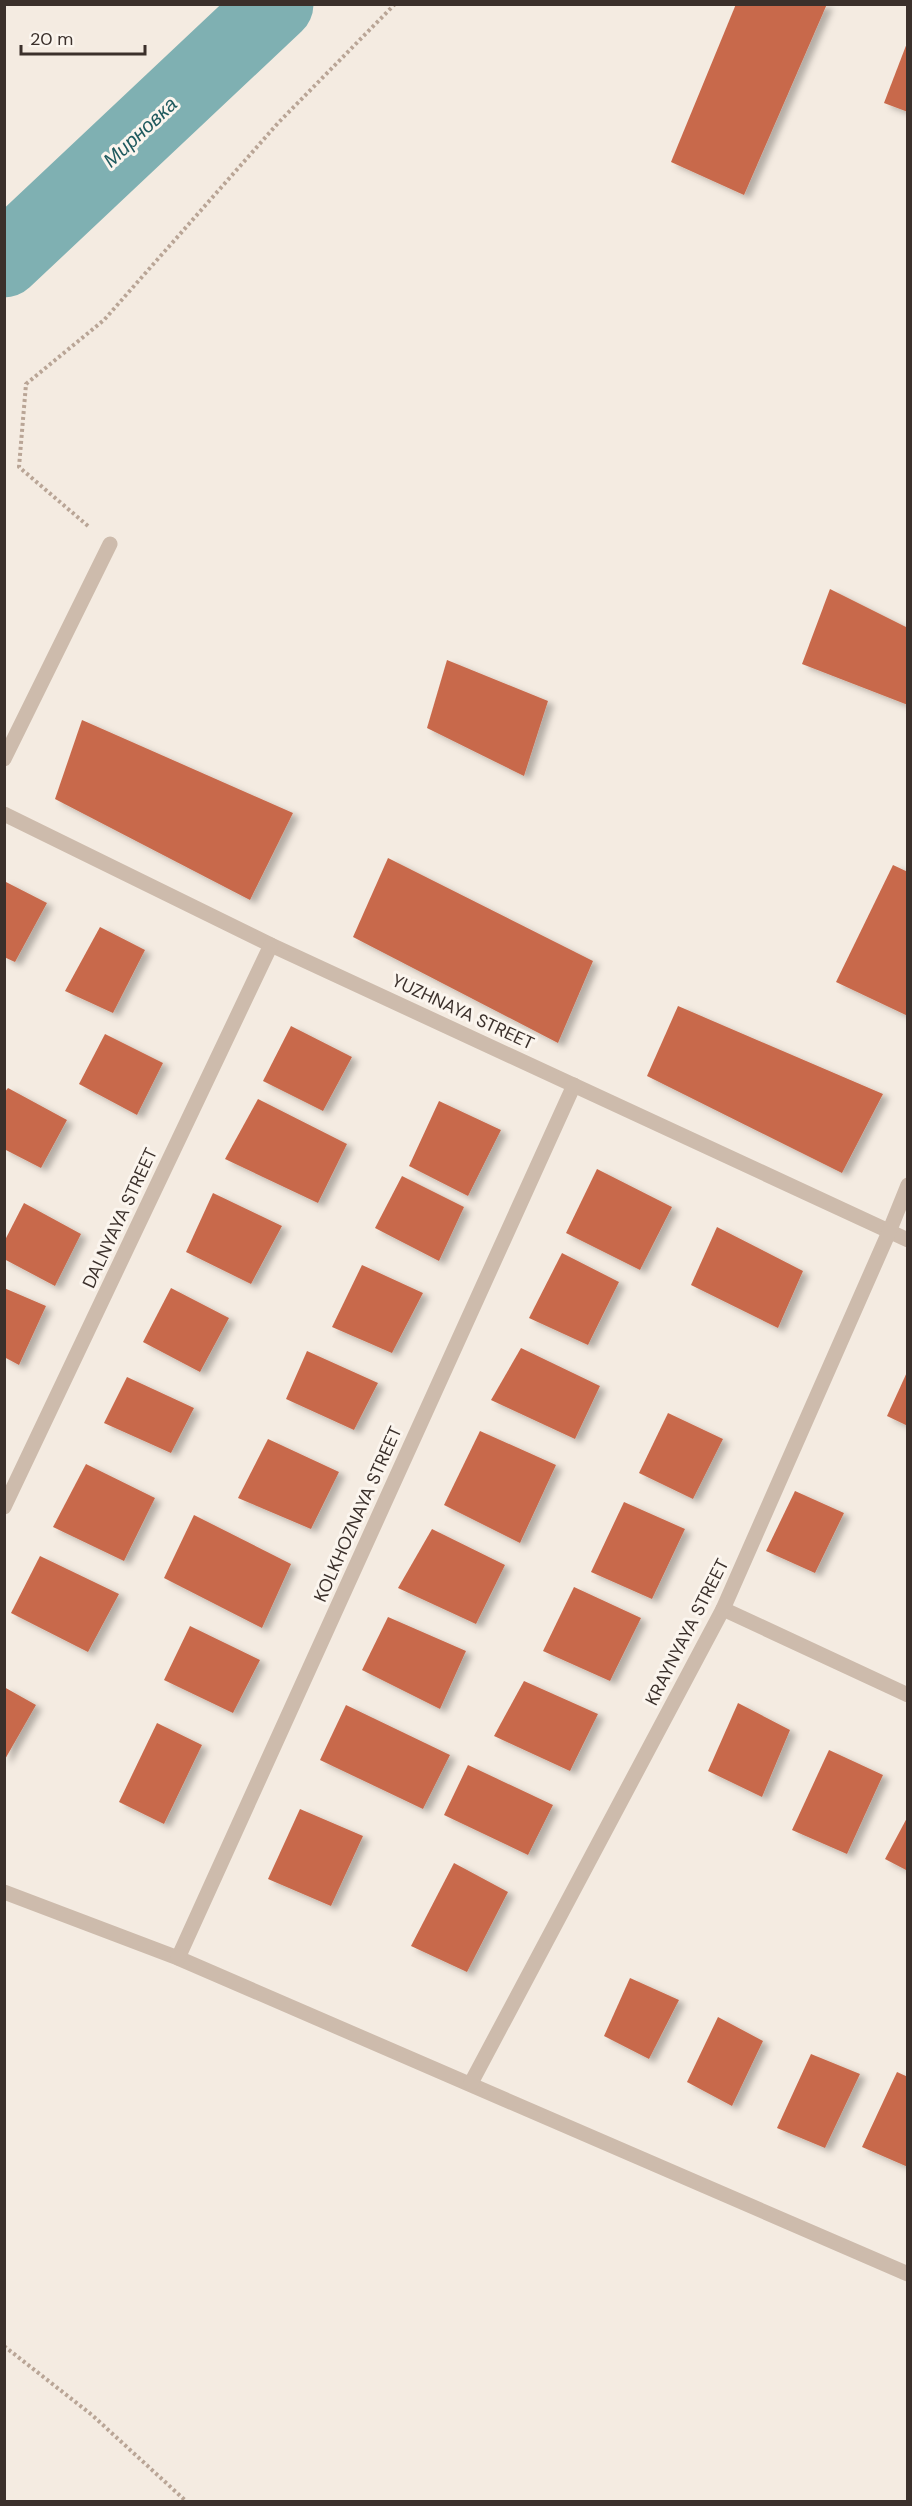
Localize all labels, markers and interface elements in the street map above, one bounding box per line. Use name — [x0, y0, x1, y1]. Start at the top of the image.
scale bar — [21, 18, 146, 56]
text: 20 m — [30, 27, 73, 51]
water label: Мирновка — [97, 91, 183, 173]
street label: YUZHNAYA STREET — [388, 968, 538, 1056]
street label: DALNYAYA STREET — [77, 1144, 163, 1292]
street label: KOLKHOZNAYA STREET — [308, 1422, 408, 1606]
street label: KRAYNYAYA STREET — [640, 1555, 734, 1709]

